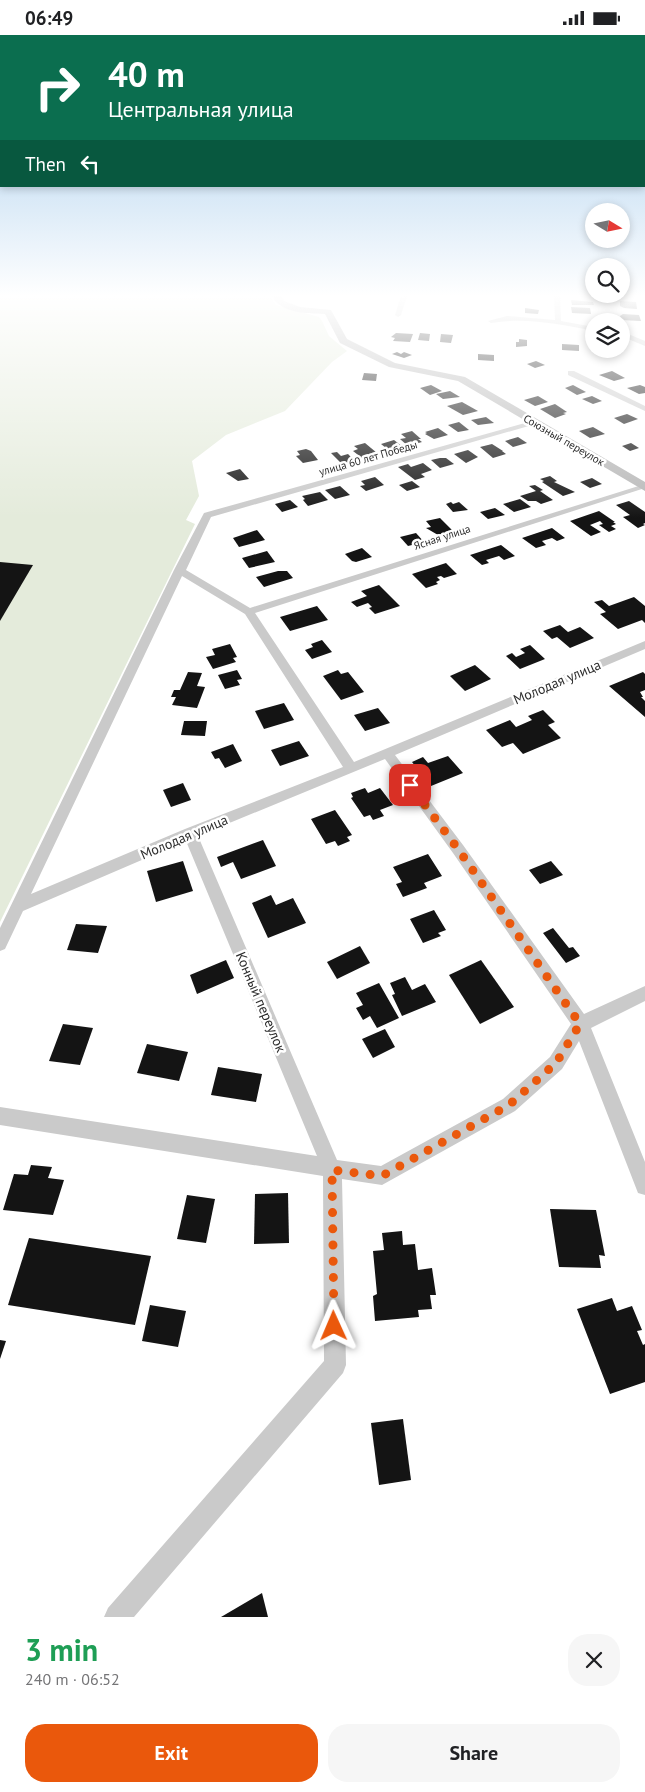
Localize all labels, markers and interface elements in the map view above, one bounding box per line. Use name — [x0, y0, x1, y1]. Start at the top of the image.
text: 06:49 — [25, 6, 73, 30]
text: 40 m — [108, 51, 185, 97]
icon: right — [25, 55, 90, 120]
text: Центральная улица — [108, 95, 294, 123]
icon: left — [76, 150, 104, 178]
text: Then — [25, 152, 66, 176]
north arrow — [585, 203, 630, 247]
map controls — [585, 203, 630, 358]
button: search — [585, 258, 630, 303]
button: layers — [585, 313, 630, 358]
street label: Союзный переулок — [521, 411, 608, 469]
street label: улица 60 лет Победы — [317, 437, 419, 479]
street label: Ясная улица — [412, 521, 472, 553]
street label: Молодая улица — [510, 655, 604, 709]
pin — [389, 764, 431, 806]
icon: arrive — [396, 771, 424, 799]
street label: Молодая улица — [137, 810, 231, 864]
street label: Конный переулок — [232, 949, 290, 1055]
position arrow — [307, 1299, 359, 1351]
text: 3 min — [25, 1630, 98, 1669]
button: close — [568, 1634, 620, 1686]
text: 240 m · 06:52 — [25, 1669, 120, 1689]
button: Exit — [25, 1724, 318, 1782]
button: Share — [328, 1724, 620, 1782]

